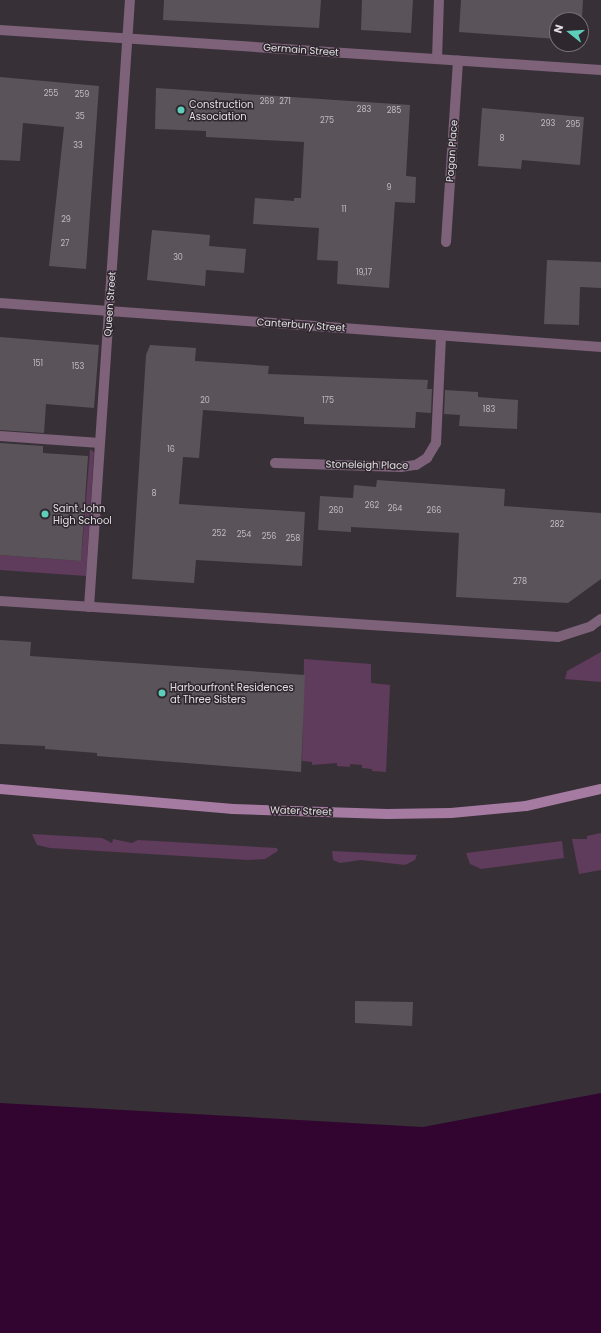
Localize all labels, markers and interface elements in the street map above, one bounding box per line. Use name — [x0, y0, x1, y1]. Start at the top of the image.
north arrow — [549, 12, 589, 52]
text: N — [550, 22, 567, 35]
street label: Germain Street — [263, 41, 339, 59]
house number: 255 — [44, 89, 58, 99]
house number: 259 — [75, 90, 89, 100]
house number: 269 — [260, 97, 274, 107]
house number: 271 — [279, 97, 291, 107]
place label: Construction Association — [189, 98, 253, 122]
marker: Construction Association — [176, 105, 186, 115]
house number: 283 — [357, 105, 371, 115]
house number: 285 — [387, 106, 401, 116]
house number: 35 — [75, 112, 85, 122]
house number: 275 — [320, 116, 334, 126]
street label: Pagan Place — [444, 119, 460, 183]
house number: 293 — [541, 119, 555, 129]
house number: 295 — [566, 120, 580, 130]
house number: 8 — [499, 134, 505, 144]
house number: 33 — [73, 141, 83, 151]
house number: 9 — [386, 183, 392, 193]
house number: 11 — [341, 205, 347, 215]
house number: 29 — [61, 215, 71, 225]
house number: 27 — [61, 239, 69, 249]
house number: 30 — [173, 253, 183, 263]
house number: 19,17 — [356, 268, 372, 278]
street label: Queen Street — [102, 271, 118, 337]
street label: Canterbury Street — [256, 316, 346, 334]
house number: 151 — [33, 359, 43, 369]
house number: 153 — [72, 362, 84, 372]
house number: 20 — [200, 396, 210, 406]
house number: 175 — [322, 396, 334, 406]
house number: 183 — [483, 405, 495, 415]
house number: 16 — [167, 445, 175, 455]
street label: Stoneleigh Place — [326, 458, 408, 472]
house number: 8 — [151, 489, 157, 499]
house number: 262 — [365, 501, 379, 511]
place label: Saint John High School — [53, 502, 112, 526]
house number: 264 — [388, 504, 402, 514]
house number: 260 — [329, 506, 343, 516]
house number: 266 — [427, 506, 441, 516]
marker: Saint John High School — [40, 509, 50, 519]
house number: 282 — [550, 520, 564, 530]
house number: 252 — [212, 529, 226, 539]
house number: 254 — [237, 530, 251, 540]
house number: 256 — [262, 532, 276, 542]
house number: 258 — [286, 534, 300, 544]
house number: 278 — [513, 577, 527, 587]
place label: Harbourfront Residences at Three Sisters — [170, 681, 294, 704]
marker: Harbourfront Residences at Three Sisters — [157, 688, 167, 698]
street label: Water Street — [270, 804, 332, 818]

